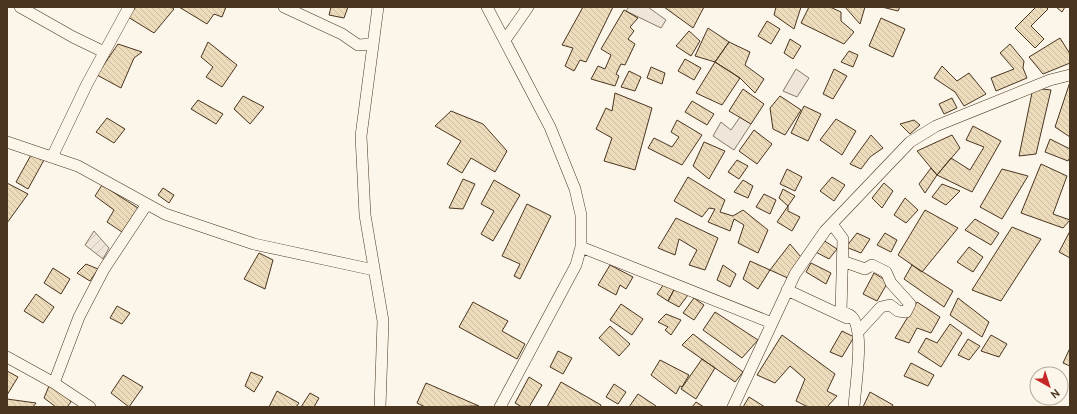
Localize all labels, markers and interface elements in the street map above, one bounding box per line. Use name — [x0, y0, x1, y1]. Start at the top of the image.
north arrow — [1029, 366, 1069, 406]
text: N — [1048, 386, 1063, 402]

